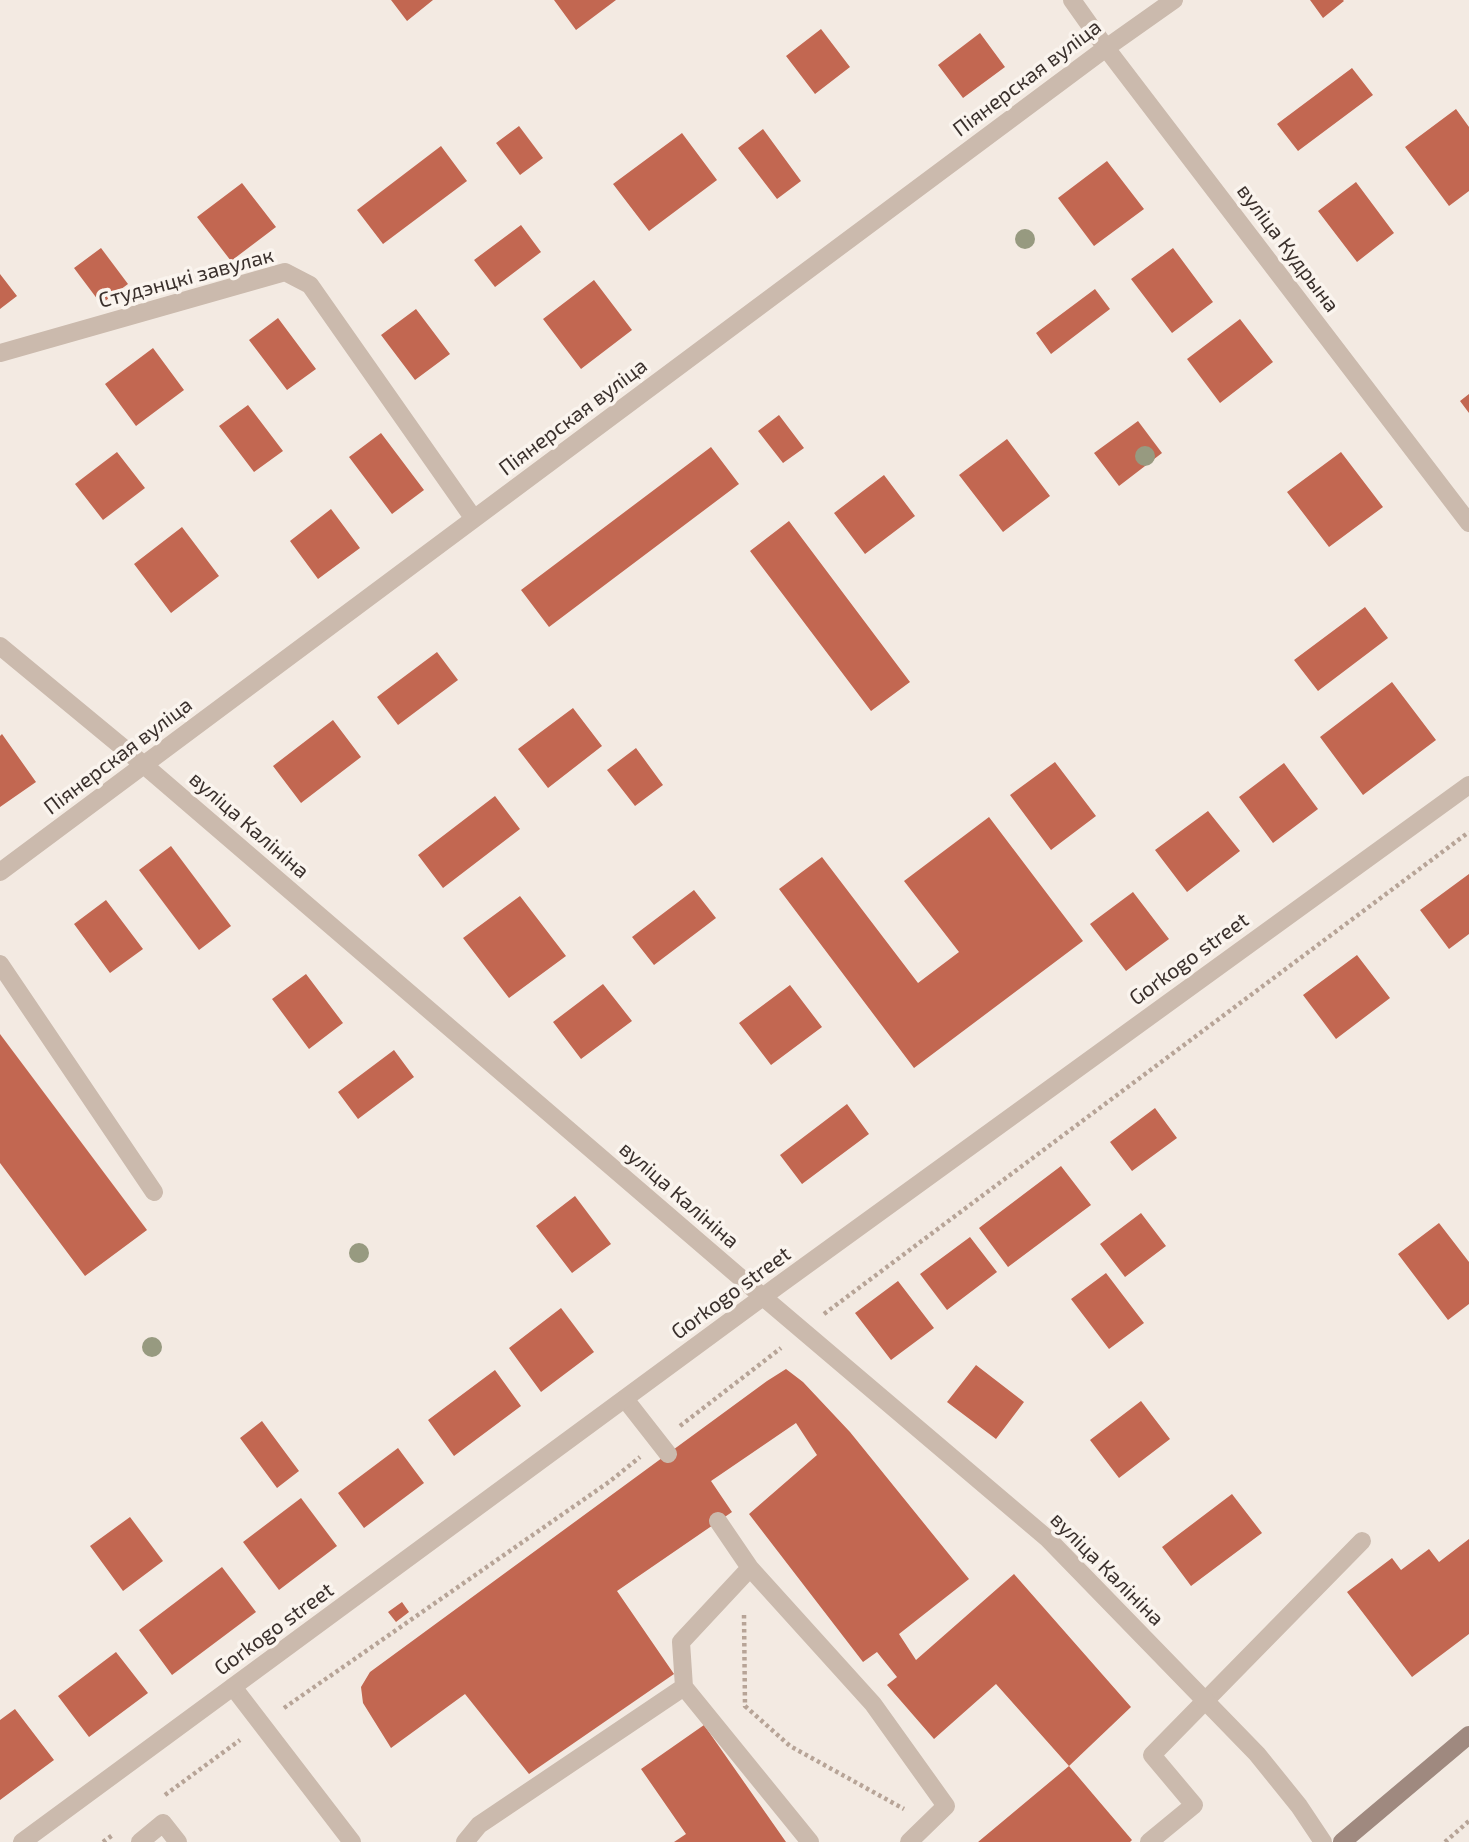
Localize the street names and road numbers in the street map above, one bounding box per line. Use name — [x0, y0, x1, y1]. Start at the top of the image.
street label: Піянерская вуліца — [948, 14, 1106, 142]
street label: вуліца Кудрына — [1232, 179, 1344, 317]
street label: Студэнцкі завулак — [96, 243, 276, 313]
street label: Піянерская вуліца — [494, 353, 652, 481]
street label: Піянерская вуліца — [39, 692, 197, 820]
street label: вуліца Калініна — [184, 766, 314, 884]
street label: Gorkogo street — [1124, 907, 1254, 1011]
street label: вуліца Калініна — [614, 1136, 744, 1254]
street label: Gorkogo street — [666, 1241, 796, 1345]
street label: вуліца Калініна — [1045, 1507, 1169, 1631]
street label: Gorkogo street — [209, 1577, 339, 1681]

